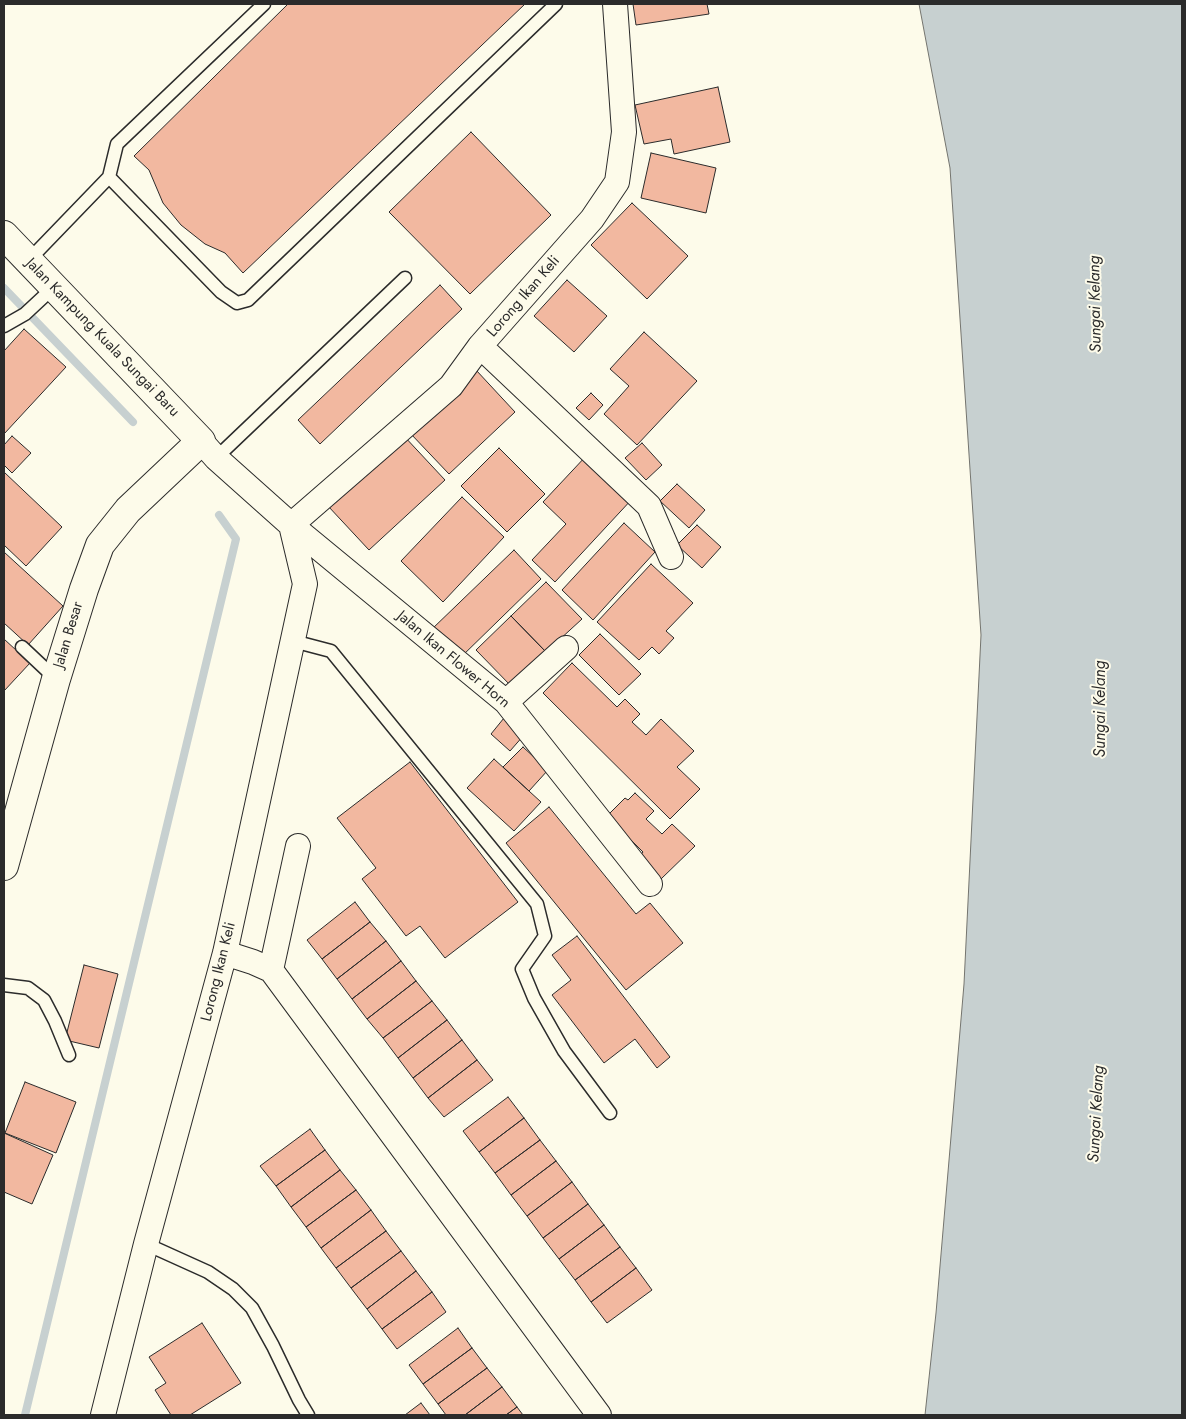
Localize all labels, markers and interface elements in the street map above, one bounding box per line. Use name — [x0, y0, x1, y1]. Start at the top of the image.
street label: Lorong Ikan Keli — [484, 253, 564, 341]
street label: Jalan Kampung Kuala Sungai Baru — [21, 255, 183, 421]
water label: Sungai Kelang — [1086, 255, 1106, 353]
street label: Jalan Besar — [50, 600, 88, 670]
street label: Jalan Ikan Flower Horn — [393, 607, 513, 713]
water label: Sungai Kelang — [1091, 660, 1111, 758]
street label: Lorong Ikan Keli — [198, 920, 240, 1024]
water label: Sungai Kelang — [1085, 1065, 1109, 1163]

